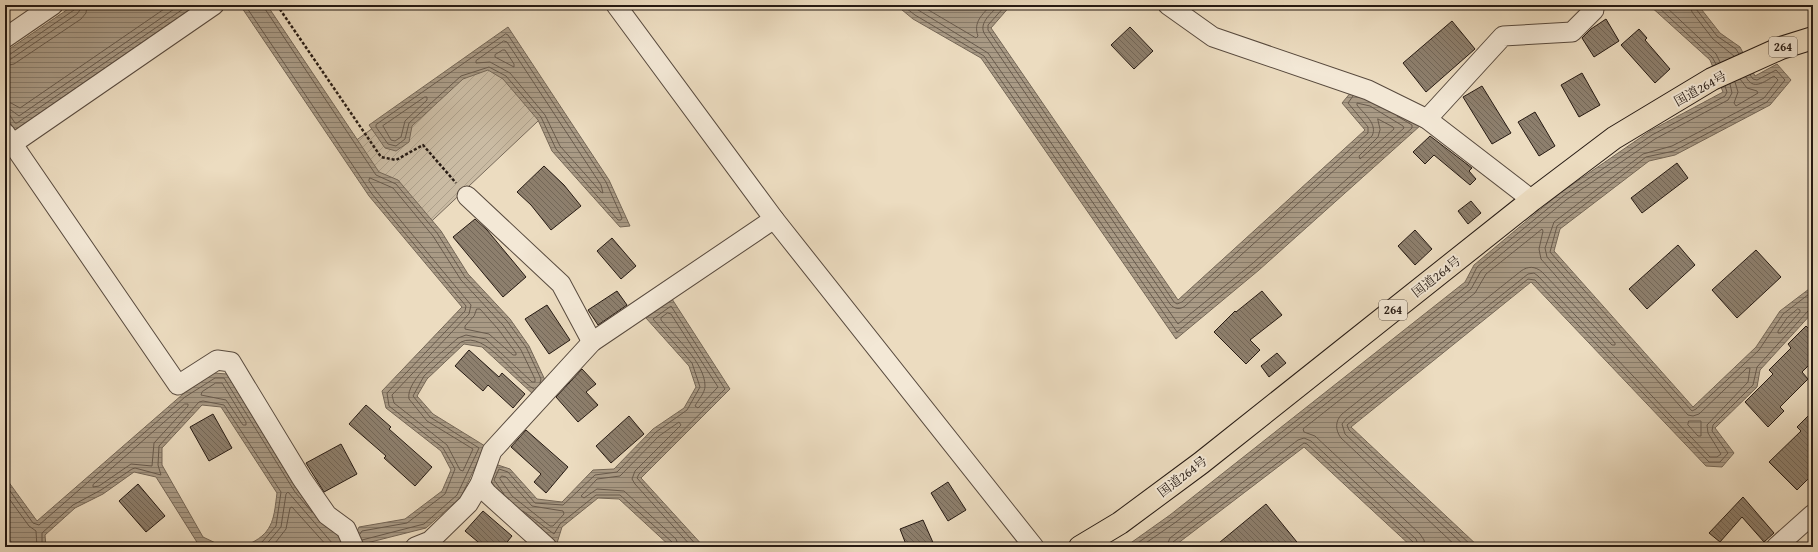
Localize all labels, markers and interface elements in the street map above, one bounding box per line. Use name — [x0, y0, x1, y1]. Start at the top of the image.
road number: 264 — [1769, 37, 1797, 57]
street label: 国道264号 — [1670, 66, 1730, 111]
street label: 国道264号 — [1408, 251, 1465, 302]
road number: 264 — [1379, 300, 1407, 320]
street label: 国道264号 — [1154, 451, 1211, 501]

